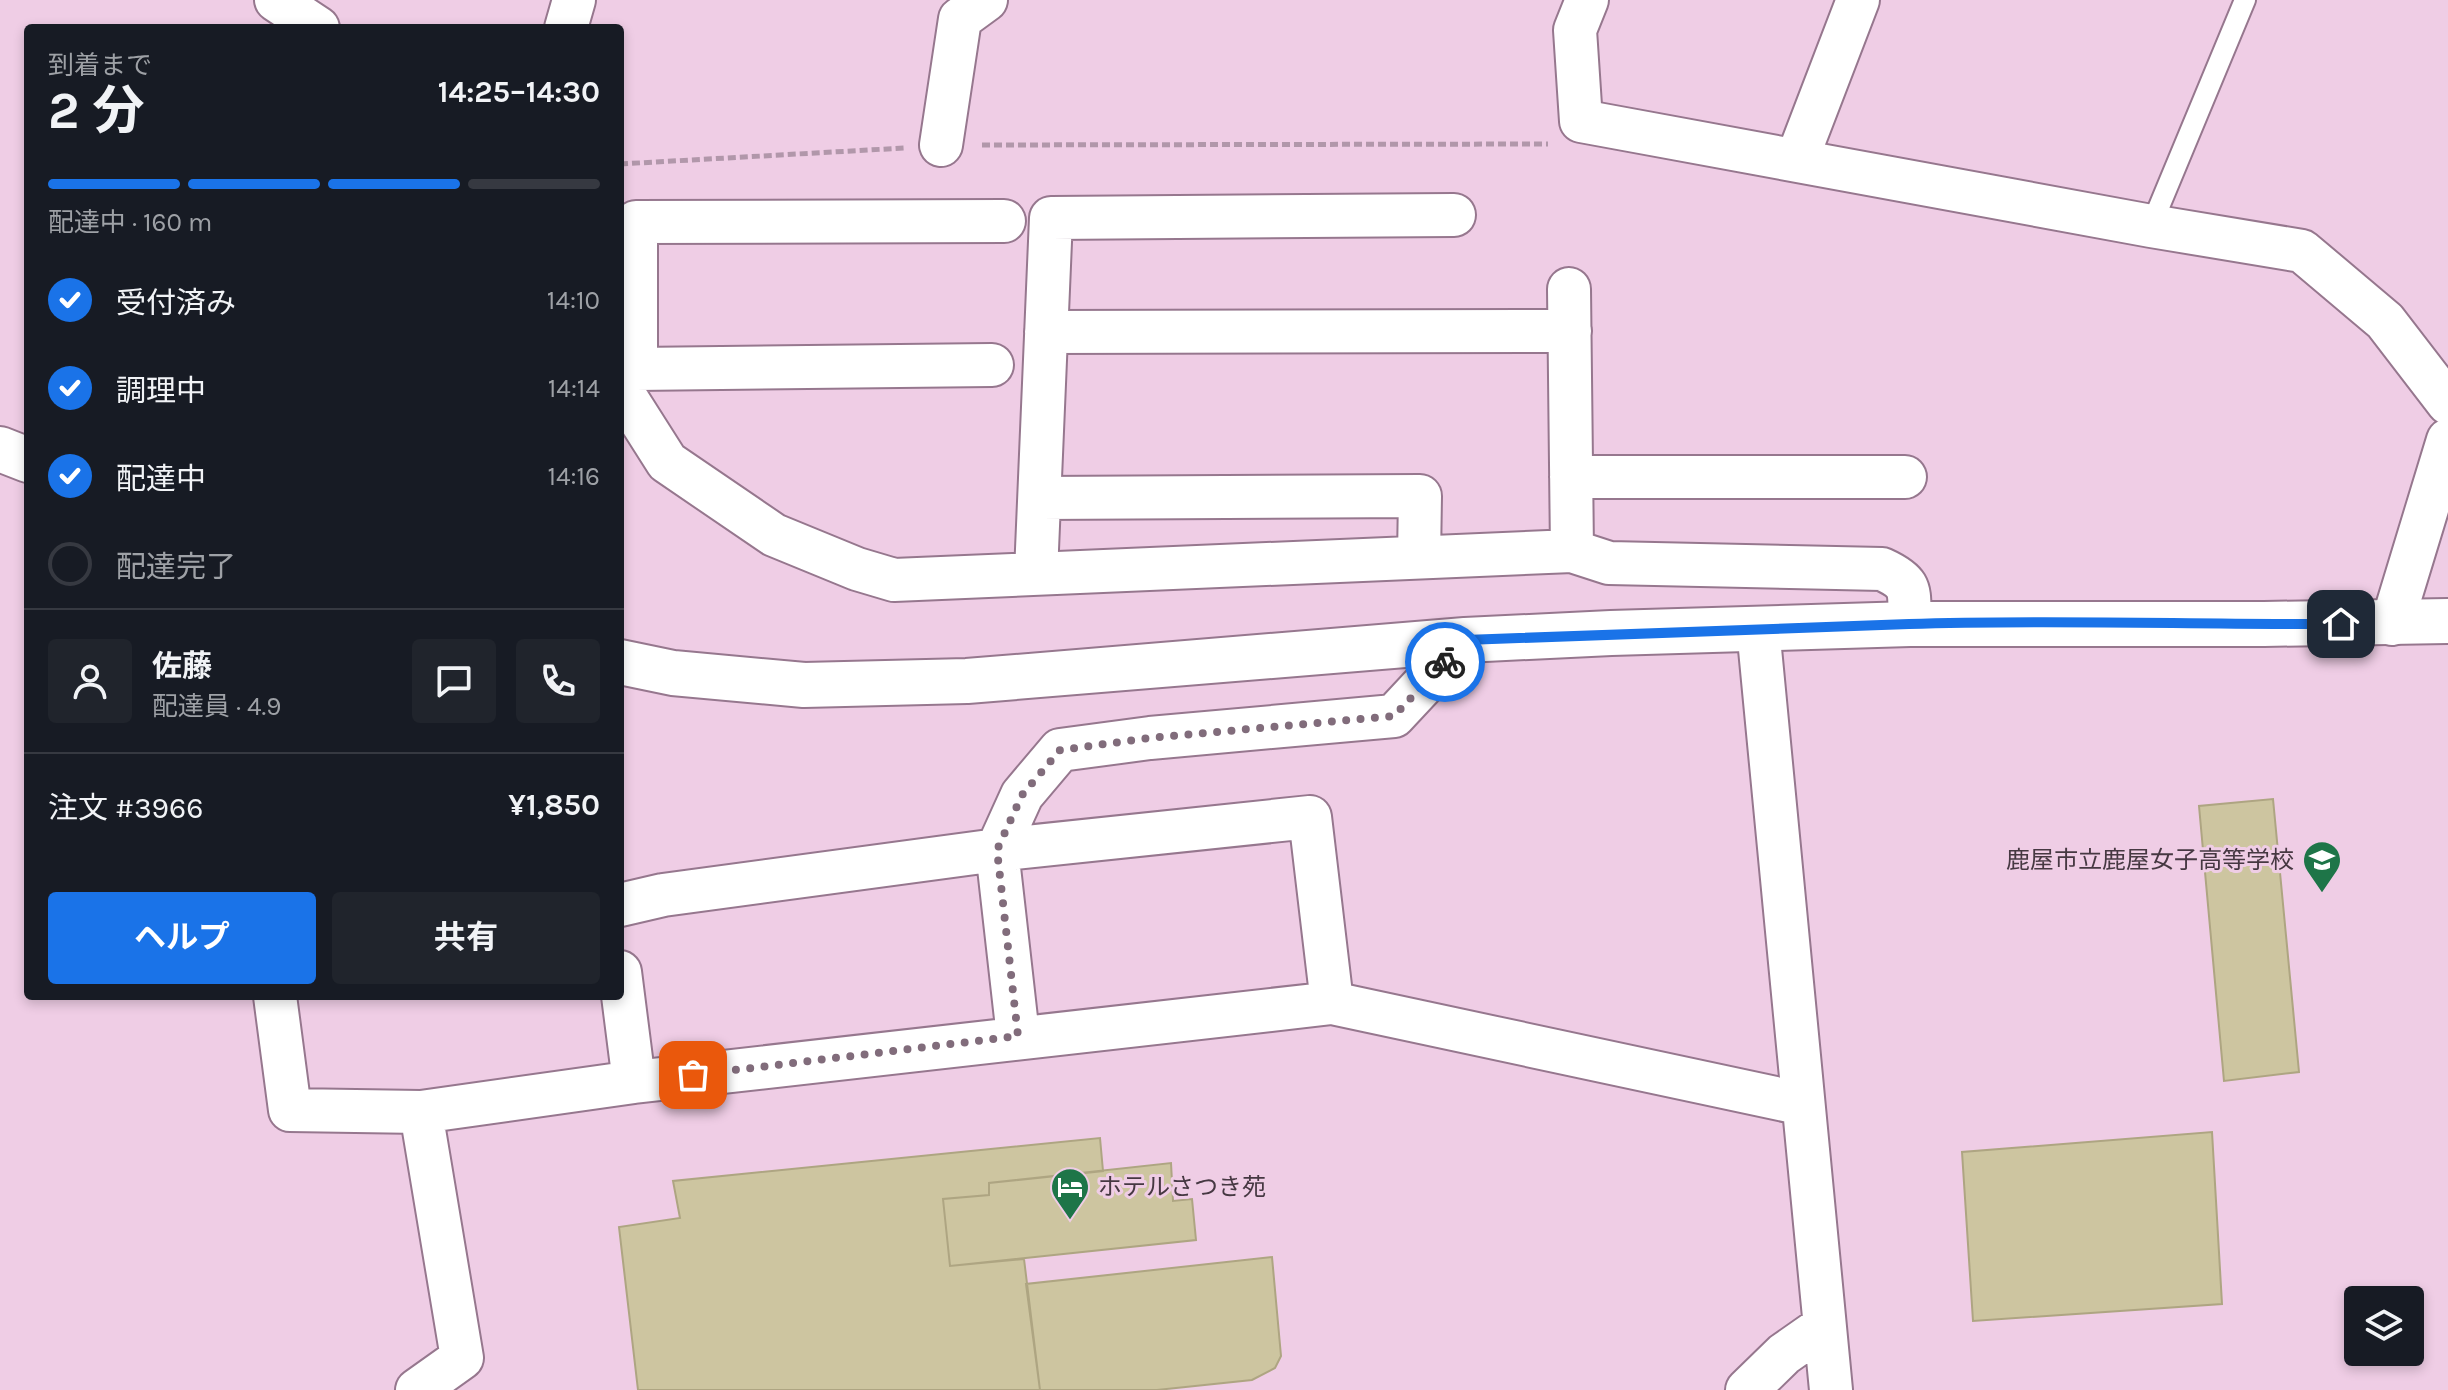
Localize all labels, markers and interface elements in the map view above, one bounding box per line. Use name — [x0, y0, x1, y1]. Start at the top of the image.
text: 到着まで — [48, 50, 152, 81]
text: 14:25–14:30 — [438, 74, 600, 110]
text: 2 分 — [48, 80, 145, 141]
text: 配達中 · 160 m — [48, 207, 212, 238]
icon: check — [48, 278, 92, 322]
text: 受付済み — [116, 285, 236, 321]
text: 14:10 — [547, 285, 600, 316]
icon: check — [48, 366, 92, 410]
text: 調理中 — [116, 373, 206, 409]
text: 14:14 — [548, 373, 600, 404]
icon: check — [48, 454, 92, 498]
text: 配達中 — [116, 461, 206, 497]
text: 14:16 — [547, 461, 600, 492]
text: 配達完了 — [116, 549, 236, 585]
pin — [2307, 590, 2375, 658]
icon: home — [2319, 602, 2363, 646]
courier — [1405, 622, 1485, 702]
button: person — [48, 639, 132, 723]
button: chat — [412, 639, 496, 723]
button: phone — [516, 639, 600, 723]
icon: bike — [1423, 640, 1467, 684]
text: 佐藤 — [152, 648, 212, 684]
text: 配達員 · 4.9 — [152, 691, 281, 722]
text: ¥1,850 — [508, 787, 600, 823]
text: 注文 #3966 — [48, 790, 203, 826]
school or university icon: 鹿屋市立鹿屋女子高等学校 — [2301, 839, 2343, 894]
place label: 鹿屋市立鹿屋女子高等学校 — [2006, 846, 2294, 874]
button: ヘルプ — [48, 892, 316, 984]
button: 共有 — [332, 892, 600, 984]
pin — [659, 1041, 727, 1109]
icon: bag — [671, 1053, 715, 1097]
hotel icon: ホテルさつき苑 — [1049, 1166, 1091, 1221]
place label: ホテルさつき苑 — [1098, 1173, 1266, 1201]
map controls — [2344, 1286, 2424, 1366]
button: layers — [2344, 1286, 2424, 1366]

